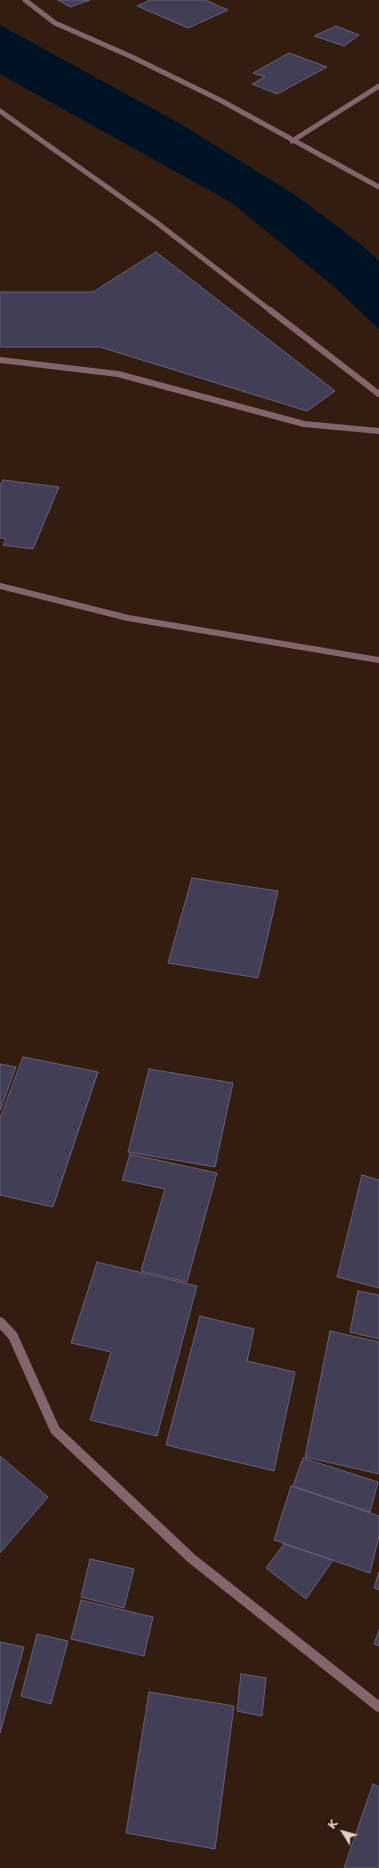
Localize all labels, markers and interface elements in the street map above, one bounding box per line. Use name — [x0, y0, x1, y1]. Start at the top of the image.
north arrow — [323, 1812, 363, 1852]
text: K — [325, 1817, 341, 1832]

